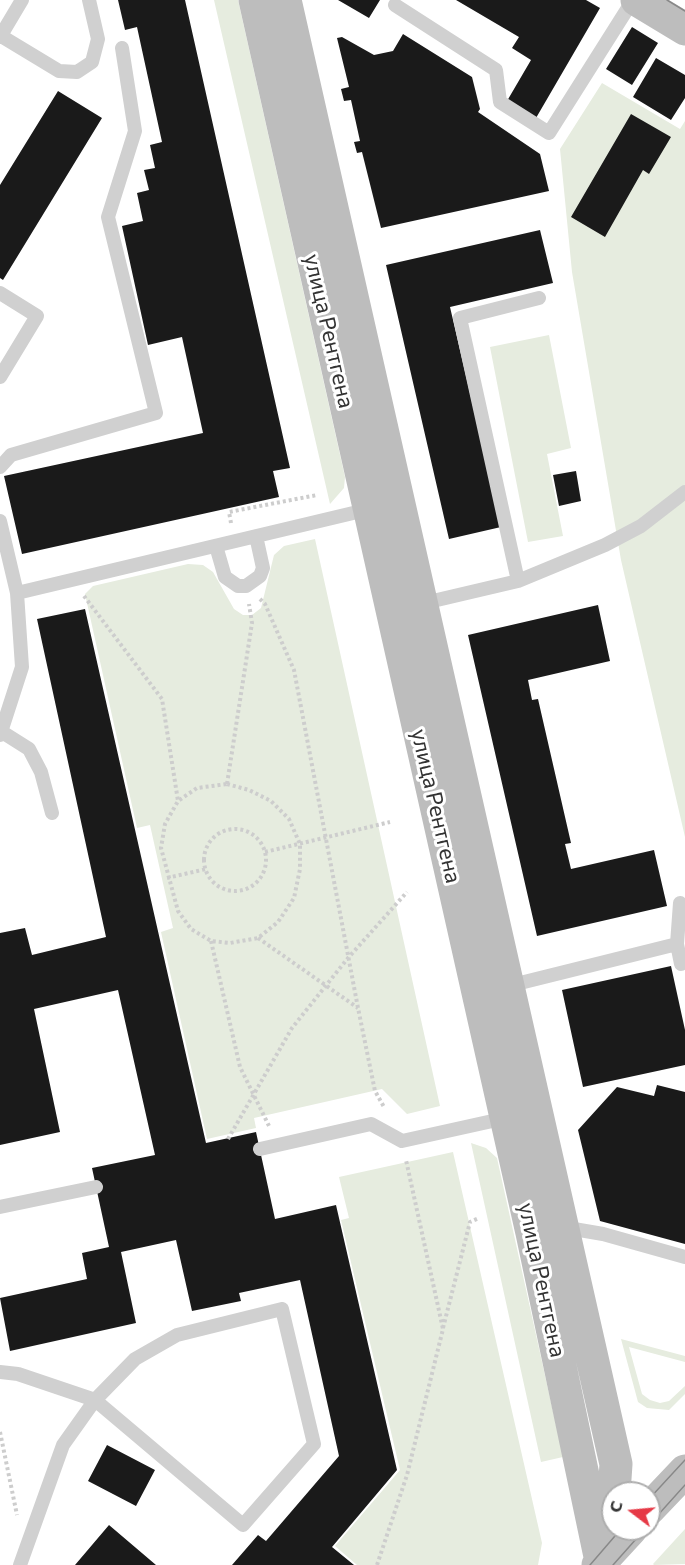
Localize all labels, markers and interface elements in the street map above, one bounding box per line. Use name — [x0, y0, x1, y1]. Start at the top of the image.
street label: улица Рентгена — [298, 251, 360, 411]
street label: улица Рентгена — [405, 726, 467, 886]
street label: улица Рентгена — [513, 1200, 571, 1360]
north arrow — [601, 1481, 661, 1541]
text: С — [604, 1499, 626, 1514]

